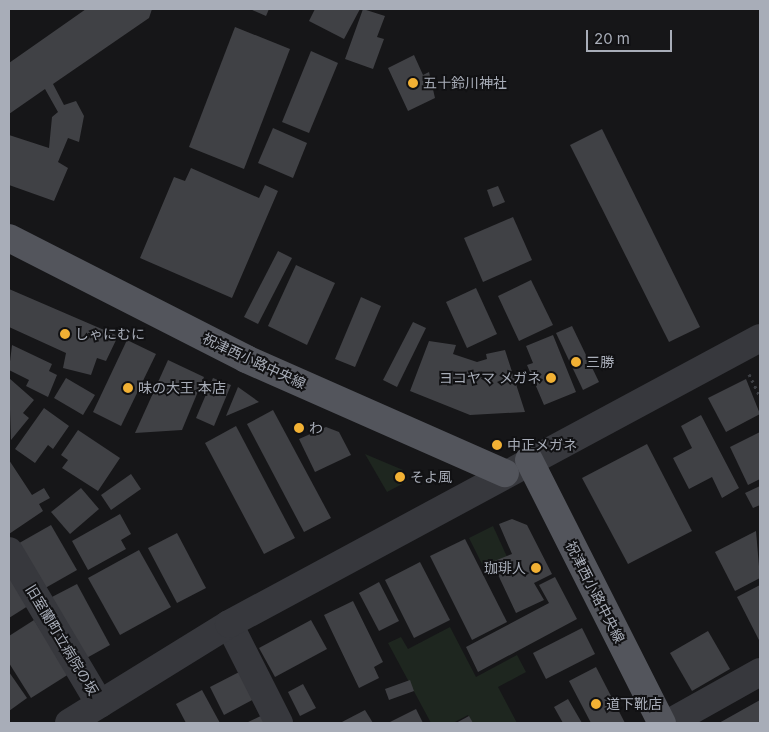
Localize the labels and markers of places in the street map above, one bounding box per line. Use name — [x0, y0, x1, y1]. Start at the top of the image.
place label: 五十鈴川神社 — [423, 75, 507, 91]
marker: 五十鈴川神社 — [407, 77, 419, 89]
place label: しゃにむに — [75, 326, 145, 342]
marker: しゃにむに — [59, 328, 71, 340]
place label: 三勝 — [586, 354, 614, 370]
marker: 三勝 — [570, 356, 582, 368]
place label: ヨコヤマ メガネ — [439, 370, 541, 386]
marker: ヨコヤマ メガネ — [545, 372, 557, 384]
place label: 味の大王 本店 — [138, 380, 226, 396]
marker: 味の大王 本店 — [122, 382, 134, 394]
place label: わ — [309, 420, 323, 436]
marker: わ — [293, 422, 305, 434]
place label: 中正メガネ — [507, 437, 577, 453]
marker: 中正メガネ — [491, 439, 503, 451]
place label: そよ風 — [410, 469, 452, 485]
marker: そよ風 — [394, 471, 406, 483]
place label: 珈琲人 — [484, 560, 526, 576]
marker: 珈琲人 — [530, 562, 542, 574]
place label: 道下靴店 — [606, 696, 662, 712]
marker: 道下靴店 — [590, 698, 602, 710]

